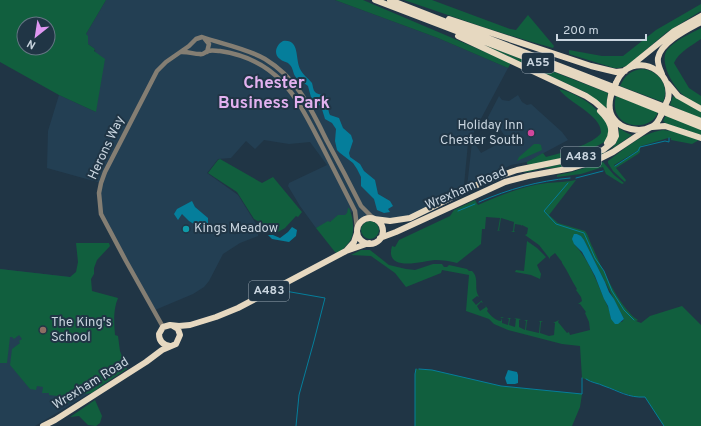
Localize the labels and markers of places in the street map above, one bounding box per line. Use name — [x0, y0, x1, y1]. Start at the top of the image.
place label: Holiday Inn Chester South — [440, 118, 523, 149]
marker: Holiday Inn Chester South — [526, 128, 536, 138]
place label: Kings Meadow — [194, 221, 278, 237]
marker: Kings Meadow — [181, 224, 191, 234]
place label: The King's School — [51, 315, 112, 346]
marker: The King's School — [38, 325, 48, 335]

